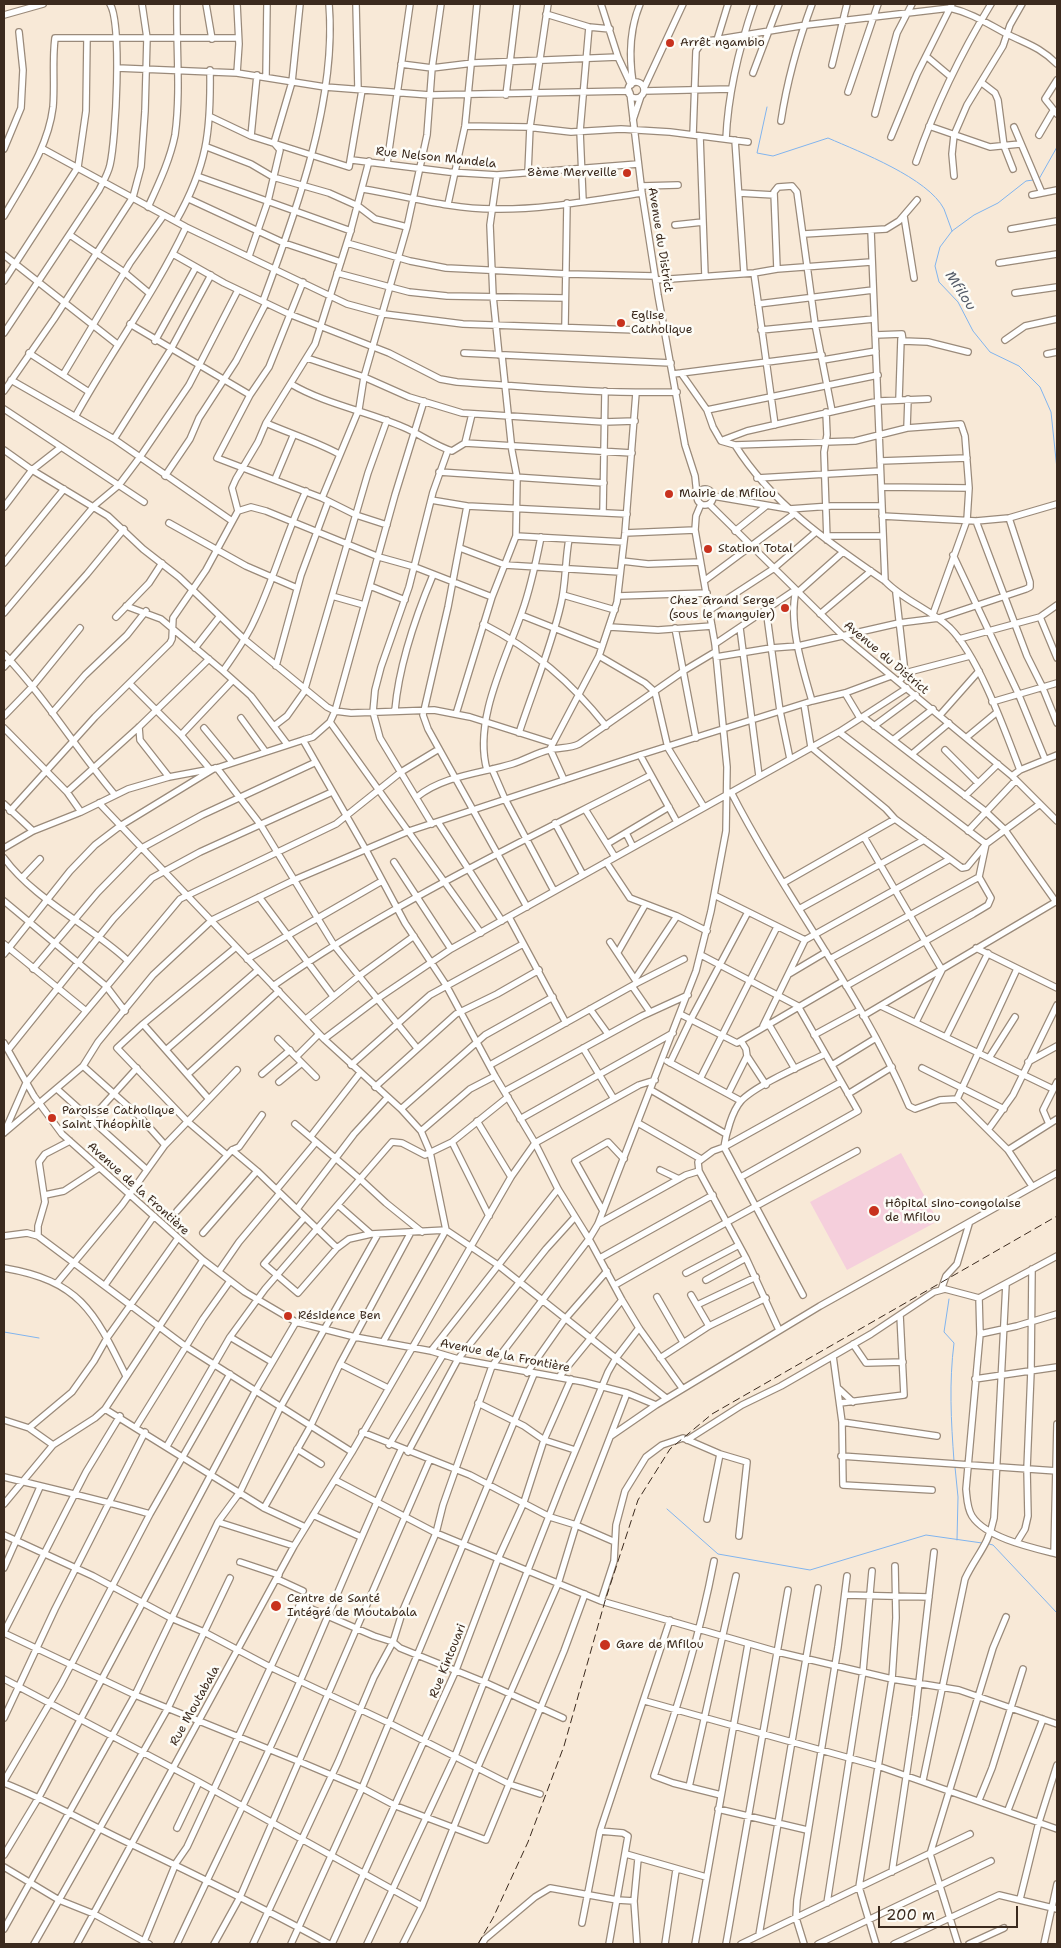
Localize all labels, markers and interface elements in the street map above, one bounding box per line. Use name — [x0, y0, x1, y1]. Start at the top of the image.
place label: Arrêt ngambio — [680, 36, 765, 50]
marker: Arrêt ngambio — [664, 37, 676, 49]
street label: Rue Nelson Mandela — [375, 145, 497, 171]
place label: 8ème Merveille — [527, 166, 617, 180]
marker: 8ème Merveille — [621, 167, 633, 179]
street label: Avenue du District — [645, 186, 675, 294]
water label: Mfilou — [941, 268, 979, 314]
place label: Eglise Catholique — [631, 309, 692, 337]
marker: Eglise Catholique — [615, 317, 627, 329]
place label: Mairie de Mfilou — [679, 487, 776, 501]
marker: Mairie de Mfilou — [663, 488, 675, 500]
place label: Station Total — [718, 542, 793, 556]
marker: Station Total — [702, 543, 714, 555]
place label: Chez Grand Serge (sous le manguier) — [669, 594, 775, 622]
marker: Chez Grand Serge (sous le manguier) — [779, 602, 791, 614]
street label: Avenue du District — [841, 618, 931, 698]
place label: Paroisse Catholique Saint Théophile — [62, 1104, 175, 1132]
marker: Paroisse Catholique Saint Théophile — [46, 1112, 58, 1124]
street label: Avenue de la Frontière — [84, 1139, 192, 1239]
place label: Hôpital sino-congolaise de Mfilou — [885, 1197, 1021, 1225]
marker: Hôpital sino-congolaise de Mfilou — [867, 1204, 881, 1218]
place label: Résidence Ben — [298, 1309, 381, 1323]
marker: Résidence Ben — [282, 1310, 294, 1322]
street label: Avenue de la Frontière — [439, 1336, 571, 1376]
place label: Centre de Santé Intégré de Moutabala — [287, 1592, 417, 1620]
marker: Centre de Santé Intégré de Moutabala — [269, 1599, 283, 1613]
street label: Rue Kintouari — [427, 1622, 469, 1700]
marker: Gare de Mfilou — [598, 1638, 612, 1652]
place label: Gare de Mfilou — [616, 1638, 704, 1652]
street label: Rue Moutabala — [167, 1664, 223, 1748]
scale bar — [881, 1896, 1021, 1928]
text: 200 m — [886, 1905, 935, 1925]

